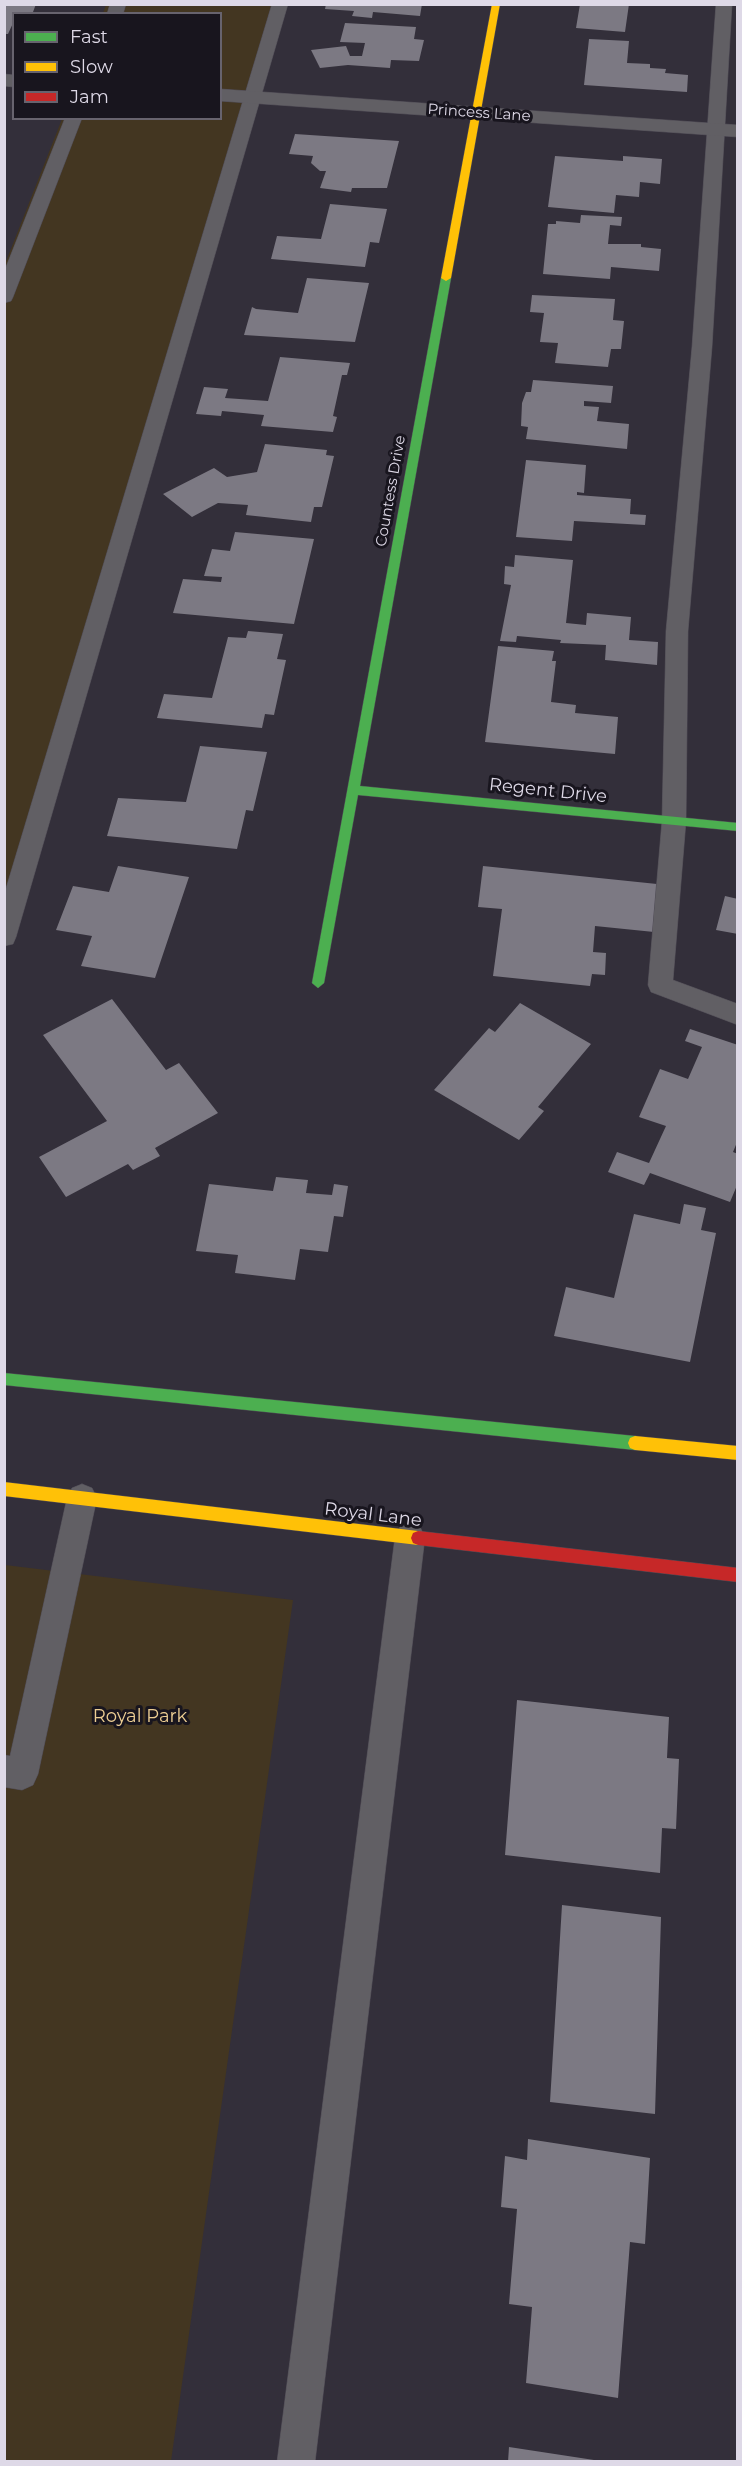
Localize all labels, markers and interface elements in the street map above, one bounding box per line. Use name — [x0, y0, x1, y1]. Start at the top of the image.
legend — [12, 12, 222, 120]
text: Fast — [70, 26, 108, 48]
text: Slow — [70, 56, 113, 78]
text: Jam — [70, 86, 109, 108]
street label: Princess Lane — [427, 100, 531, 126]
street label: Countess Drive — [372, 434, 410, 548]
street label: Regent Drive — [488, 774, 608, 808]
street label: Royal Lane — [323, 1498, 423, 1532]
park label: Royal Park — [93, 1706, 187, 1728]

